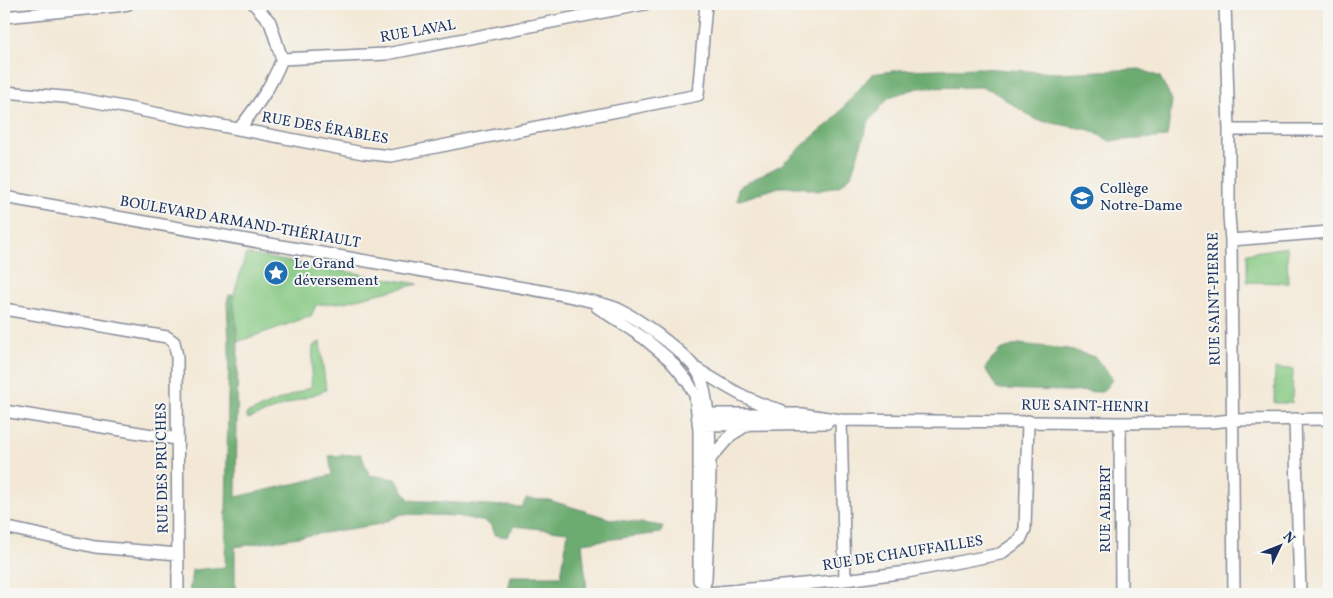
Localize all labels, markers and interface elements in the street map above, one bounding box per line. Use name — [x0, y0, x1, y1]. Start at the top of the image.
street label: RUE LAVAL — [379, 15, 458, 49]
street label: RUE DES ÉRABLES — [260, 107, 390, 151]
place label: Collège Notre-Dame — [1100, 179, 1182, 217]
school or university icon: Collège Notre-Dame — [1069, 185, 1095, 211]
street label: BOULEVARD ARMAND-THÉRIAULT — [118, 191, 362, 255]
street label: RUE SAINT-PIERRE — [1203, 232, 1227, 366]
place label: Le Grand déversement — [294, 254, 379, 292]
place icon: Le Grand déversement — [263, 260, 289, 286]
street label: RUE SAINT-HENRI — [1021, 395, 1149, 419]
street label: RUE DES PRUCHES — [151, 402, 175, 534]
street label: RUE ALBERT — [1096, 465, 1117, 553]
north arrow — [1256, 520, 1306, 570]
text: N — [1278, 528, 1299, 548]
street label: RUE DE CHAUFFAILLES — [821, 531, 985, 577]

